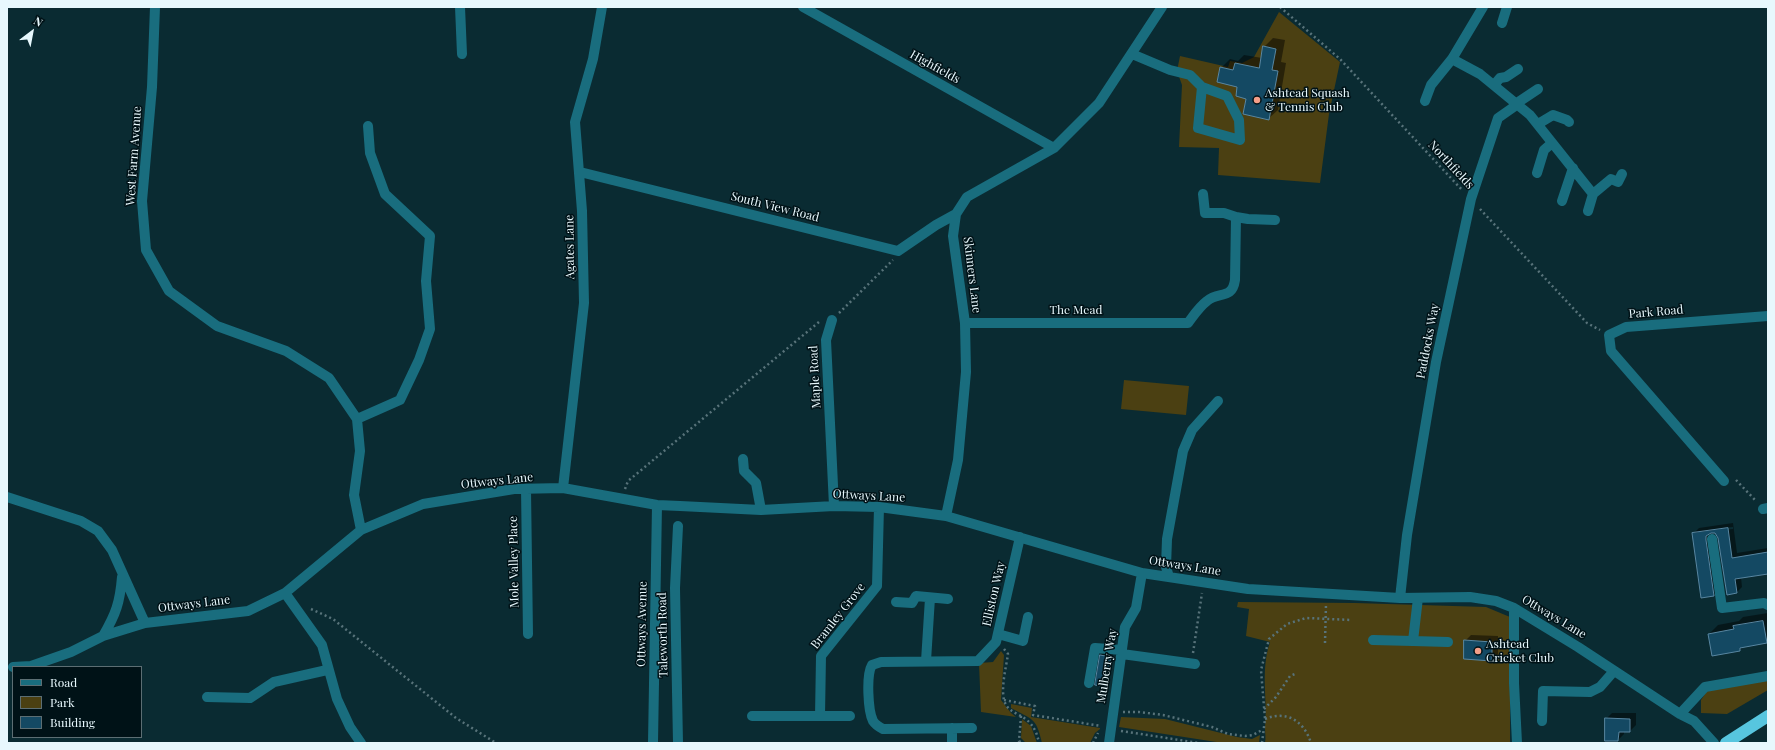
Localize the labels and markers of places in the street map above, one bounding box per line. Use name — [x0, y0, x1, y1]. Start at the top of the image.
place label: Ashtead Squash & Tennis Club — [1265, 86, 1350, 114]
marker: Ashtead Squash & Tennis Club — [1252, 95, 1262, 105]
place label: Ashtead Cricket Club — [1486, 637, 1554, 665]
marker: Ashtead Cricket Club — [1473, 646, 1483, 656]

